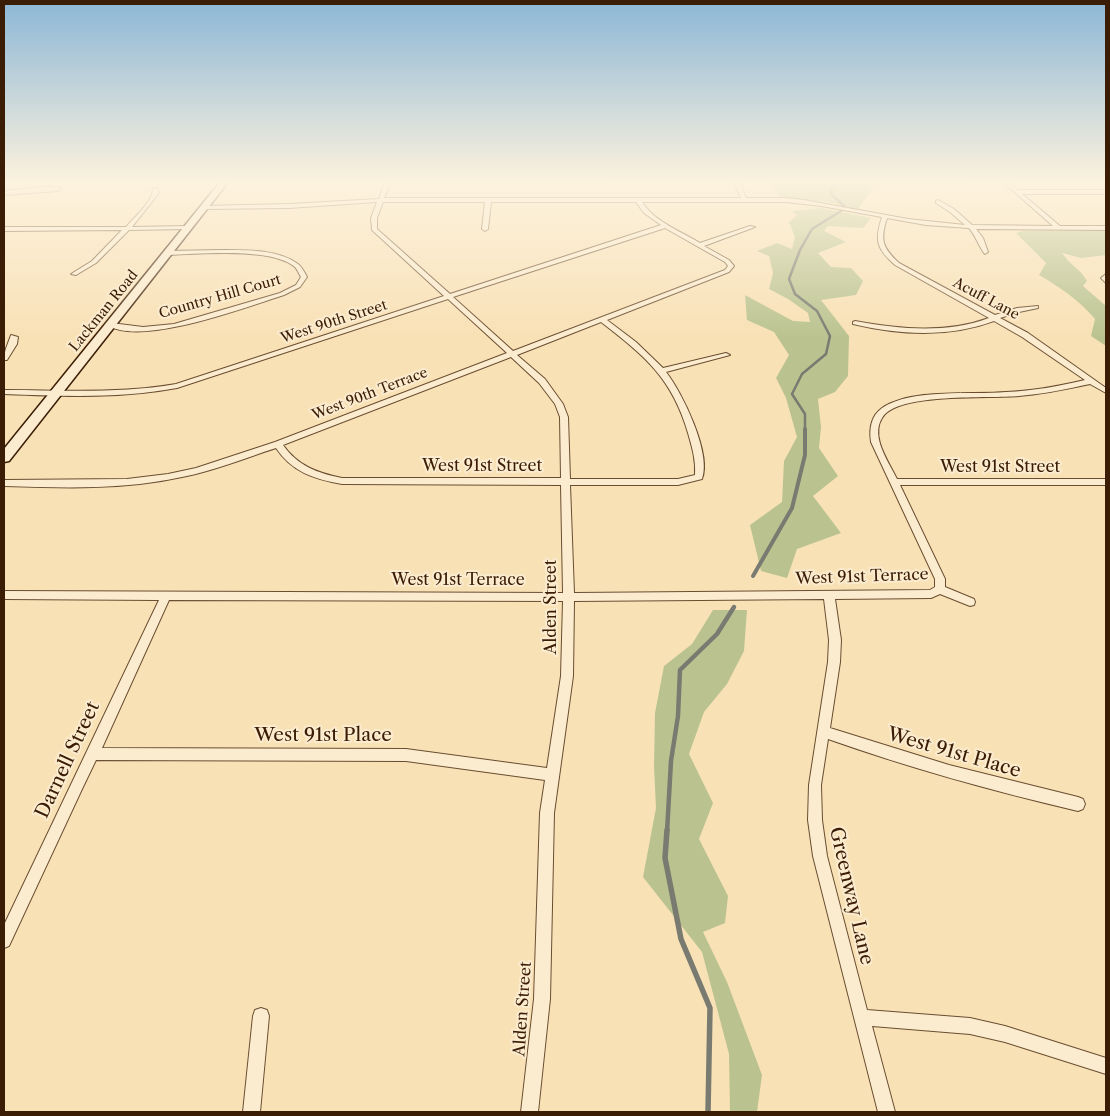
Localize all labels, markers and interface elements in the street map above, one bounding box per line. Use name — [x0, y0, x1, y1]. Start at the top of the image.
street label: Lackman Road — [66, 267, 142, 355]
street label: Country Hill Court — [157, 272, 283, 322]
street label: Acuff Lane — [950, 275, 1022, 323]
street label: West 90th Street — [279, 297, 389, 347]
street label: West 90th Terrace — [310, 364, 430, 424]
street label: West 91st Street — [422, 456, 542, 476]
street label: West 91st Street — [940, 457, 1060, 477]
street label: Alden Street — [541, 560, 561, 654]
street label: West 91st Terrace — [795, 565, 929, 589]
street label: West 91st Terrace — [391, 570, 525, 590]
street label: Darnell Street — [31, 698, 105, 822]
street label: West 91st Place — [885, 723, 1023, 783]
street label: West 91st Place — [254, 725, 392, 747]
street label: Greenway Lane — [824, 825, 878, 967]
street label: Alden Street — [510, 961, 536, 1057]

